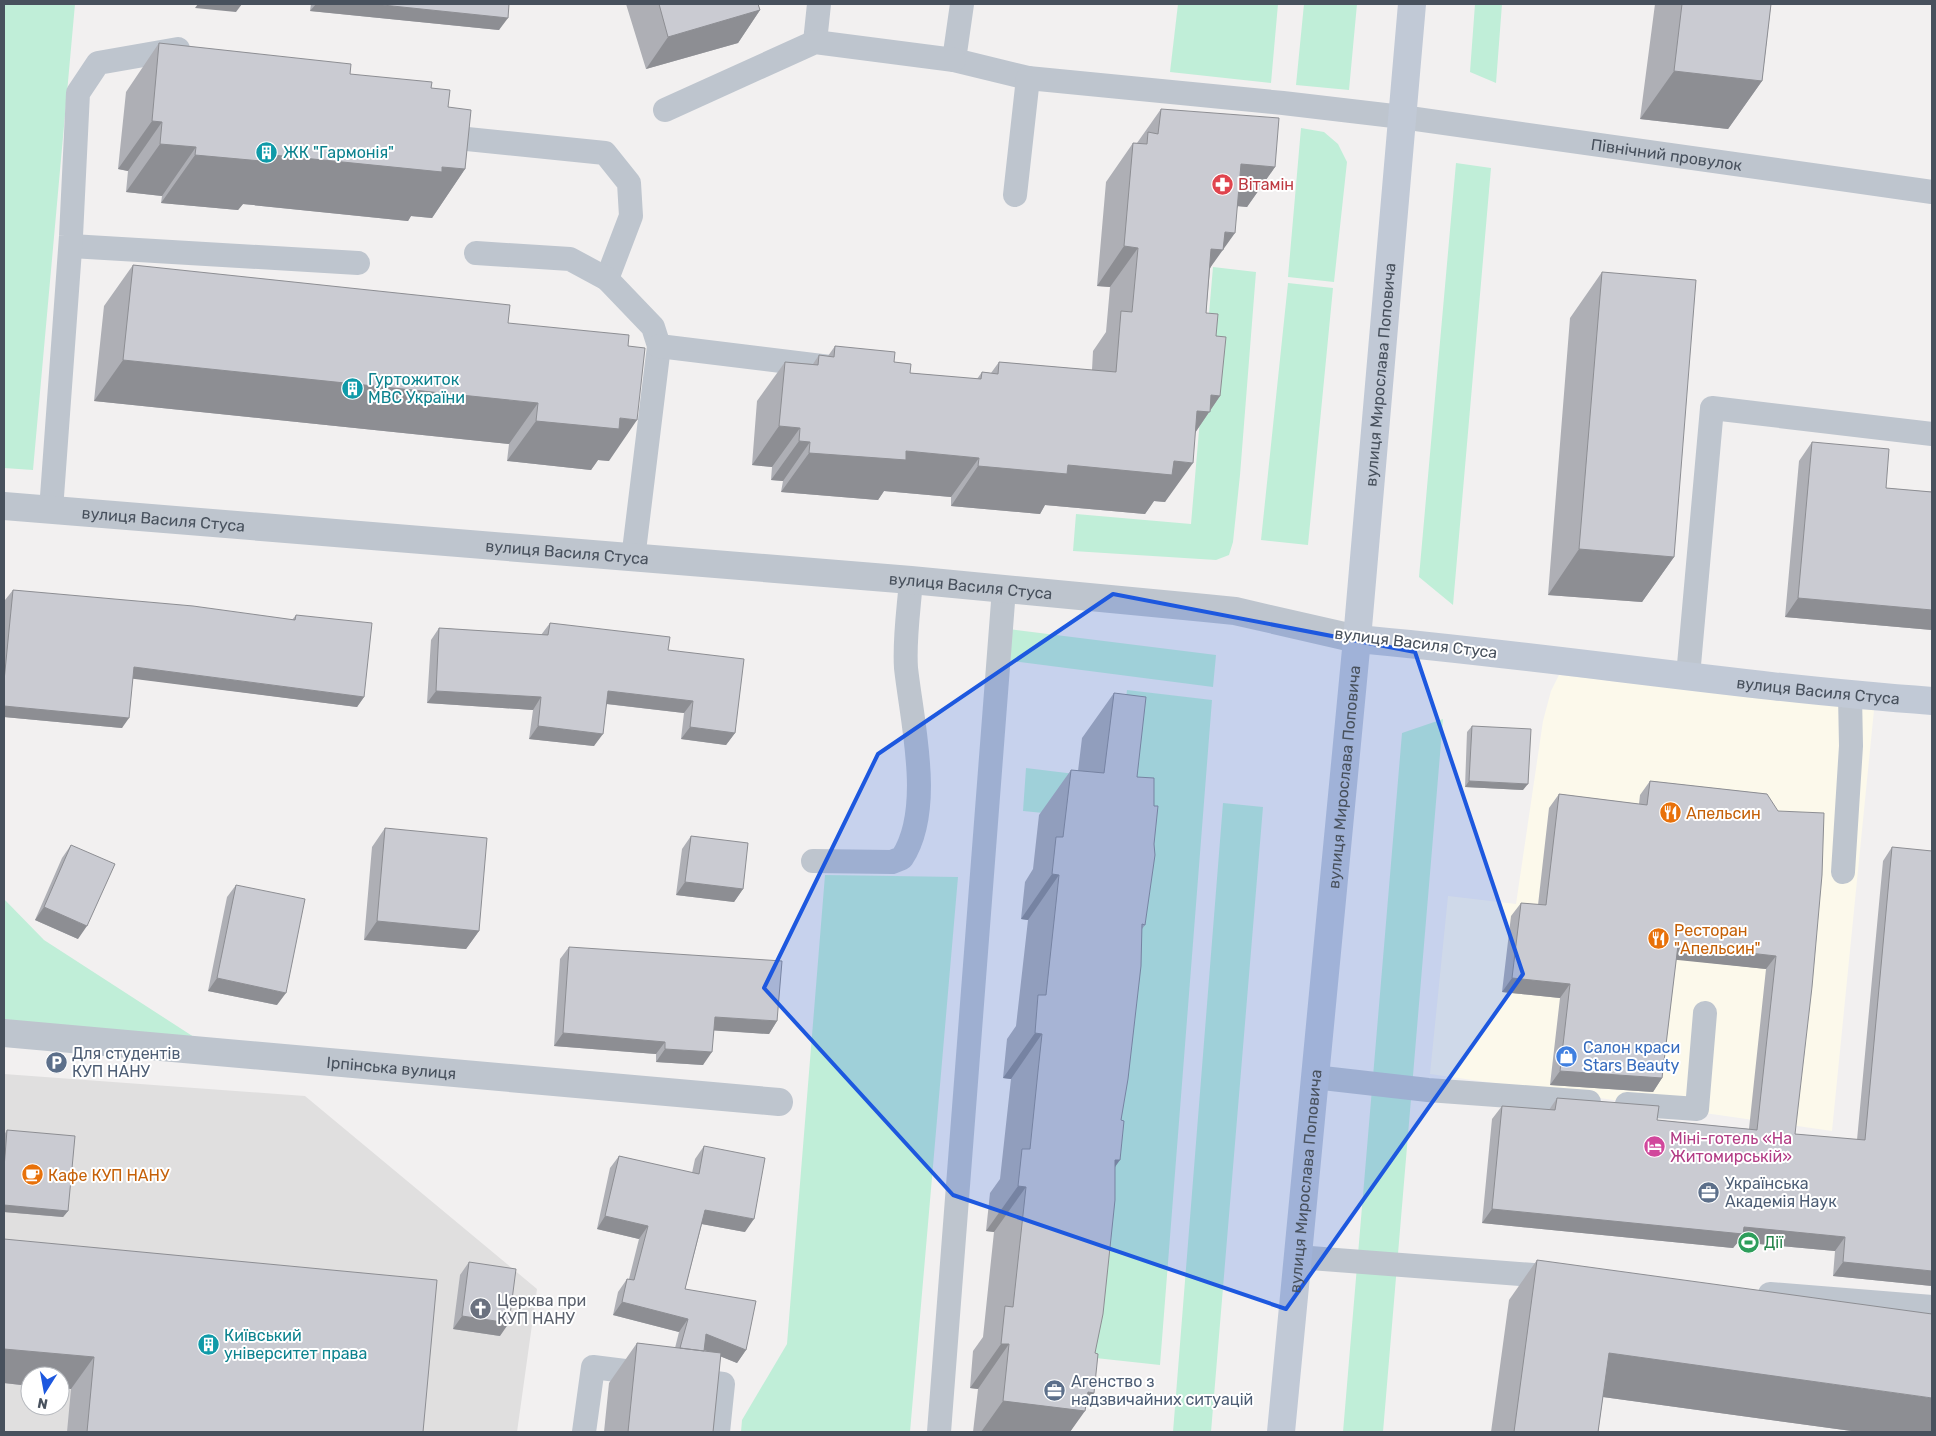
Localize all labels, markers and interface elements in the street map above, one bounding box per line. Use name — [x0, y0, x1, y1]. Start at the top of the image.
street label: Північний провулок — [1590, 134, 1744, 175]
building icon: ЖК "Гармонія" — [255, 140, 279, 164]
place label: ЖК "Гармонія" — [283, 143, 394, 162]
pharmacy icon: Вітамін — [1210, 172, 1234, 196]
place label: Вітамін — [1238, 175, 1294, 194]
street label: вулиця Мирослава Поповича — [1361, 262, 1399, 487]
place label: Гуртожиток МВС України — [368, 370, 465, 407]
building icon: Гуртожиток МВС України — [340, 376, 364, 400]
street label: вулиця Василя Стуса — [81, 503, 246, 535]
street label: вулиця Василя Стуса — [485, 536, 650, 568]
street label: вулиця Василя Стуса — [888, 569, 1053, 603]
street label: вулиця Василя Стуса — [1334, 624, 1498, 662]
street label: вулиця Мирослава Поповича — [1324, 664, 1364, 890]
street label: вулиця Василя Стуса — [1736, 673, 1900, 708]
restaurant icon: Апельсин — [1658, 801, 1682, 825]
place label: Апельсин — [1686, 804, 1761, 823]
place label: Ресторан "Апельсин" — [1674, 921, 1761, 958]
restaurant icon: Ресторан "Апельсин" — [1646, 927, 1670, 951]
place label: Салон краси Stars Beauty — [1583, 1038, 1680, 1075]
place label: Для студентів КУП НАНУ — [72, 1044, 180, 1081]
shop icon: Салон краси Stars Beauty — [1555, 1044, 1579, 1068]
parking icon: Для студентів КУП НАНУ — [44, 1050, 68, 1074]
street label: Ірпінська вулиця — [326, 1052, 457, 1083]
street label: вулиця Мирослава Поповича — [1285, 1069, 1325, 1294]
place label: Міні-готель «На Житомирській» — [1670, 1129, 1792, 1166]
hotel icon: Міні-готель «На Житомирській» — [1642, 1135, 1666, 1159]
cafe icon: Кафе КУП НАНУ — [20, 1163, 44, 1187]
place label: Кафе КУП НАНУ — [48, 1166, 170, 1185]
place label: Українська Академія Наук — [1725, 1174, 1837, 1211]
office icon: Українська Академія Наук — [1697, 1180, 1721, 1204]
sports icon: Дії — [1736, 1230, 1760, 1254]
place label: Дії — [1764, 1233, 1784, 1252]
place label: Церква при КУП НАНУ — [497, 1291, 586, 1328]
church icon: Церква при КУП НАНУ — [469, 1297, 493, 1321]
place label: Київський університет права — [224, 1326, 367, 1363]
building icon: Київський університет права — [196, 1332, 220, 1356]
north arrow — [20, 1366, 70, 1416]
place label: Агенство з надзвичайних ситуацій — [1071, 1372, 1253, 1409]
office icon: Агенство з надзвичайних ситуацій — [1043, 1378, 1067, 1402]
text: N — [36, 1394, 49, 1413]

